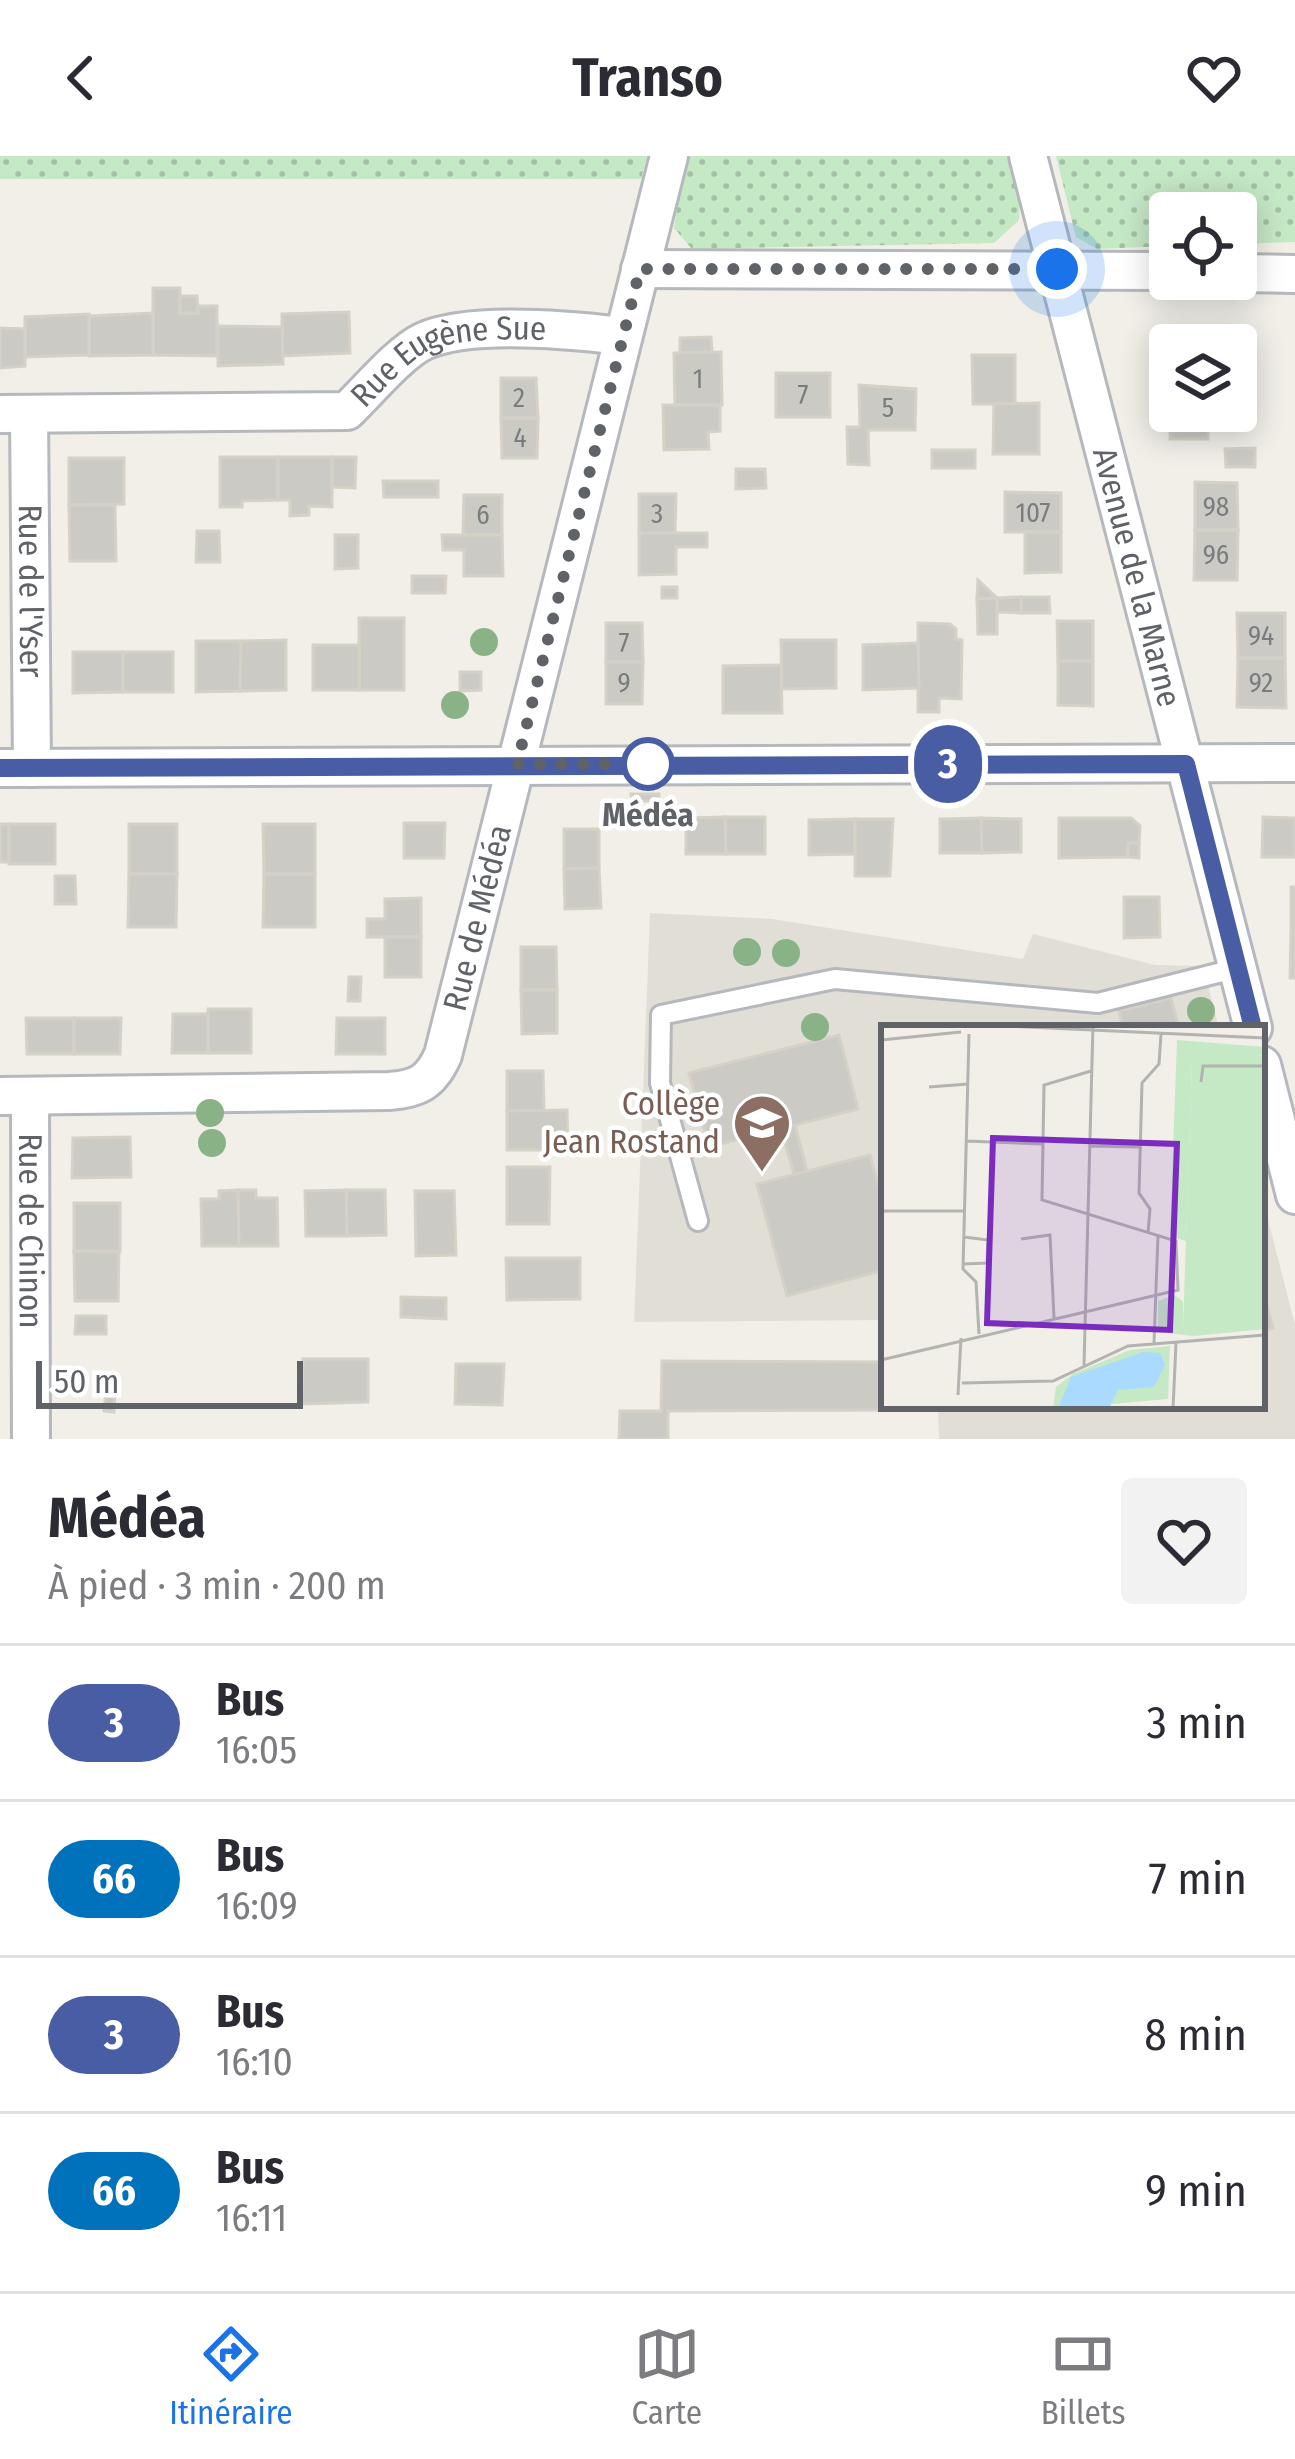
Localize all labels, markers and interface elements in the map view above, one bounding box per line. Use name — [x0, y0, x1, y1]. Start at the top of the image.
icon: back — [48, 45, 114, 111]
icon: heart — [1181, 45, 1247, 111]
text: Transo — [572, 46, 723, 110]
map controls — [1149, 192, 1257, 432]
button: locate — [1149, 192, 1257, 300]
your location — [1027, 239, 1087, 299]
street label: Rue Eugène Sue — [342, 308, 547, 415]
button: layers — [1149, 324, 1257, 432]
house number: 1 — [693, 363, 703, 395]
house number: 7 — [798, 379, 809, 411]
house number: 2 — [513, 382, 525, 414]
house number: 5 — [882, 392, 894, 424]
house number: 4 — [513, 422, 527, 454]
street label: Avenue de la Marne — [1084, 443, 1189, 711]
house number: 98 — [1203, 491, 1229, 523]
house number: 107 — [1015, 497, 1051, 529]
house number: 3 — [651, 498, 663, 530]
house number: 6 — [476, 499, 490, 531]
street label: Rue de l'Yser — [10, 504, 51, 678]
house number: 96 — [1203, 539, 1229, 571]
house number: 94 — [1248, 620, 1274, 652]
house number: 7 — [619, 627, 630, 659]
house number: 9 — [617, 667, 631, 699]
house number: 92 — [1249, 667, 1273, 699]
line badge: 3 — [909, 725, 987, 803]
marker: Médéa — [623, 739, 673, 789]
text: 3 — [938, 739, 958, 789]
place label: Médéa — [602, 795, 694, 835]
street label: Rue de Médéa — [435, 820, 520, 1015]
inset map — [881, 1025, 1265, 1409]
place label: Collège Jean Rostand — [543, 1084, 720, 1162]
school or university icon: Collège Jean Rostand — [731, 1092, 793, 1174]
street label: Rue de Chinon — [10, 1133, 51, 1329]
scale bar — [36, 1355, 303, 1408]
text: 50 m — [54, 1362, 119, 1402]
button: heart — [1121, 1478, 1247, 1604]
text: Médéa — [48, 1484, 206, 1552]
text: À pied · 3 min · 200 m — [48, 1563, 386, 1609]
text: Bus — [216, 1673, 284, 1727]
text: 3 min — [1146, 1696, 1247, 1750]
text: 3 — [104, 1698, 124, 1748]
text: 16:05 — [216, 1727, 297, 1773]
text: Bus — [216, 1829, 284, 1883]
text: 7 min — [1149, 1852, 1247, 1906]
text: 66 — [92, 1854, 136, 1904]
text: 16:09 — [216, 1883, 298, 1929]
text: Bus — [216, 1985, 284, 2039]
text: 8 min — [1144, 2008, 1247, 2062]
text: 3 — [104, 2010, 124, 2060]
text: 16:10 — [216, 2039, 293, 2085]
text: Bus — [216, 2141, 284, 2195]
text: 9 min — [1145, 2164, 1247, 2218]
text: 66 — [92, 2166, 136, 2216]
text: 16:11 — [216, 2195, 287, 2241]
tab: Itinéraire — [169, 2321, 293, 2433]
tab: Carte — [631, 2321, 702, 2433]
tab: Billets — [1041, 2321, 1126, 2433]

